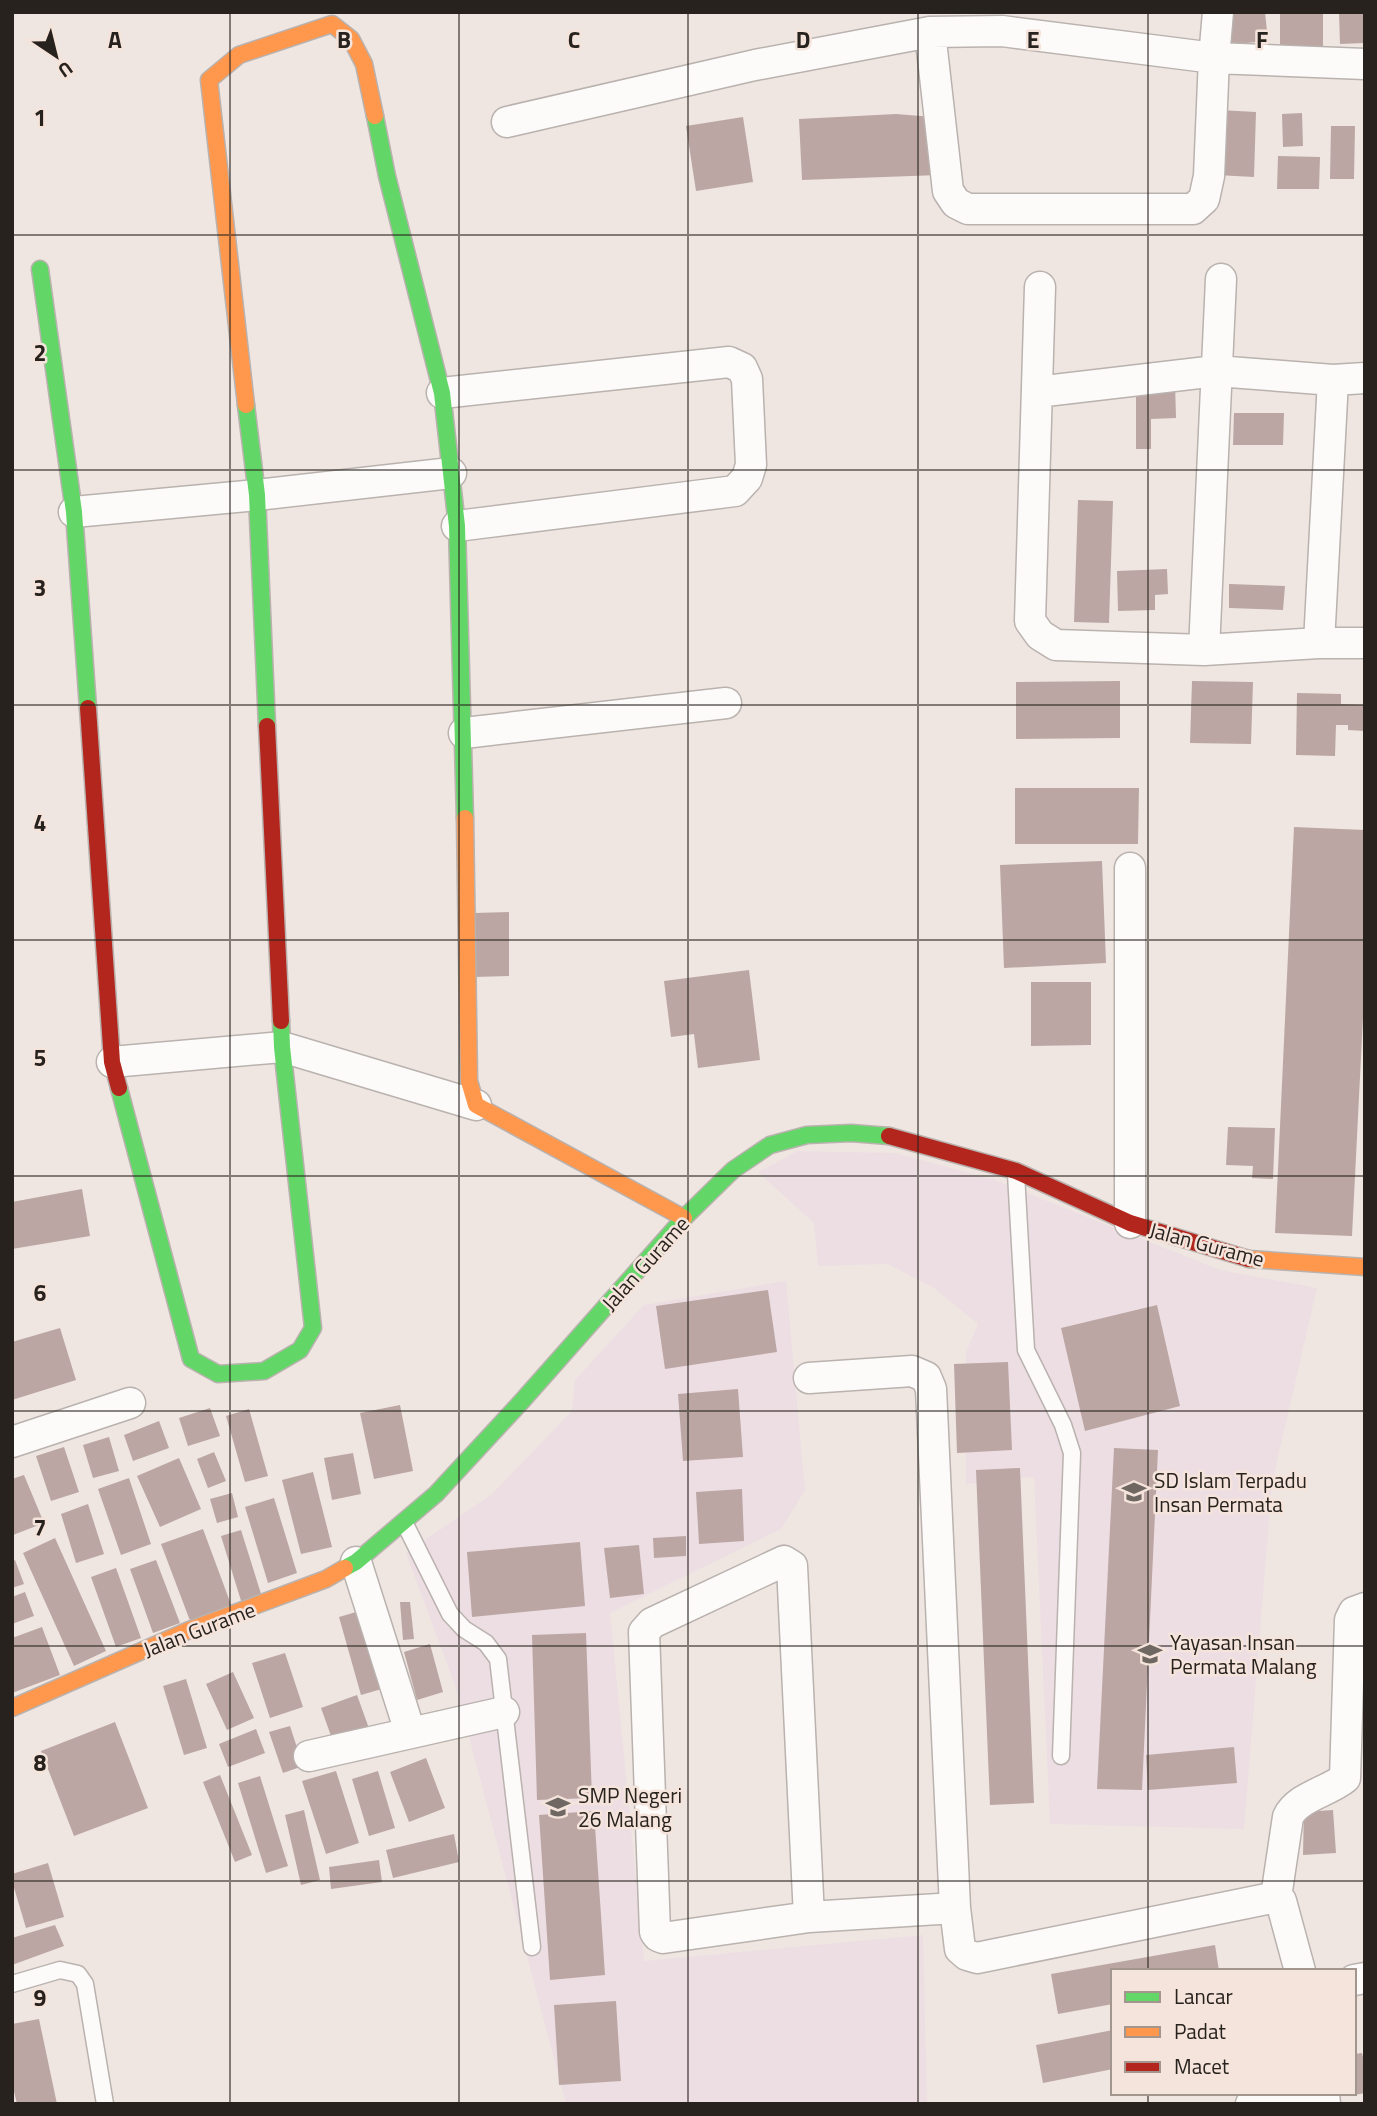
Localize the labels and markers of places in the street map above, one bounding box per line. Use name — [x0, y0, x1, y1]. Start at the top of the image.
place label: SD Islam Terpadu Insan Permata — [1154, 1464, 1307, 1520]
school or university icon: SD Islam Terpadu Insan Permata — [1120, 1478, 1148, 1506]
place label: Yayasan Insan Permata Malang — [1170, 1626, 1317, 1682]
school or university icon: Yayasan Insan Permata Malang — [1136, 1640, 1164, 1668]
place label: SMP Negeri 26 Malang — [578, 1779, 682, 1835]
school or university icon: SMP Negeri 26 Malang — [544, 1793, 572, 1821]

